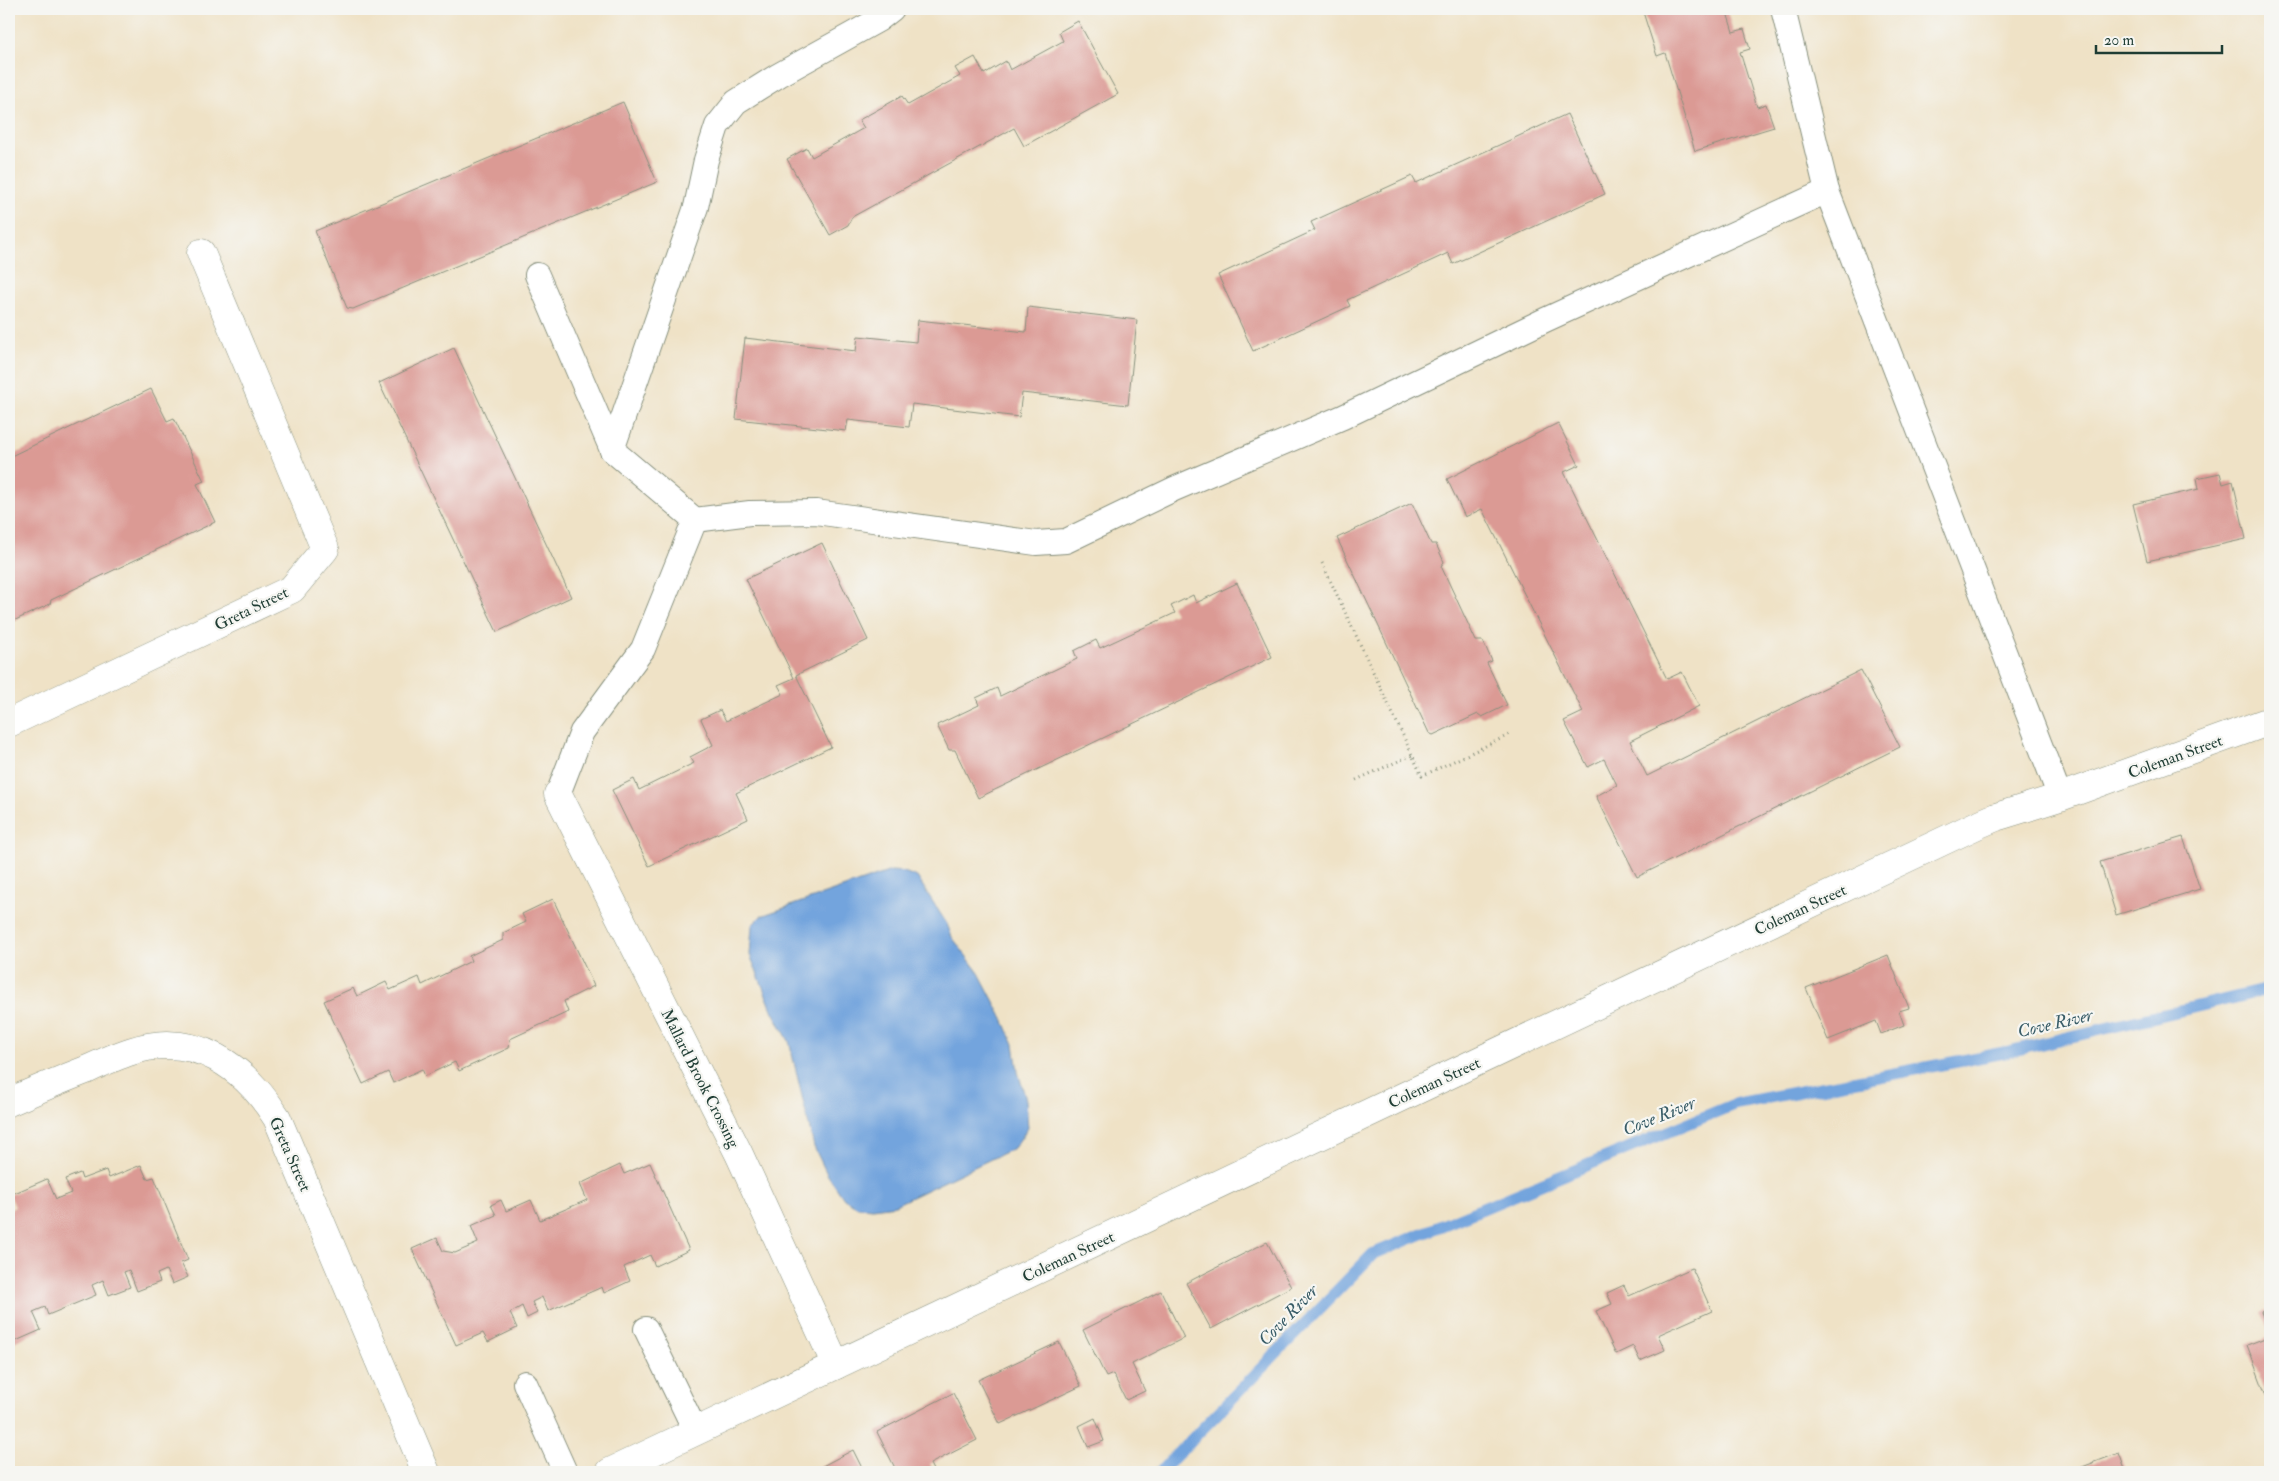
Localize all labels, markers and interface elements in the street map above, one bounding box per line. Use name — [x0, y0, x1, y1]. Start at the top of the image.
scale bar — [2096, 22, 2223, 54]
text: 20 m — [2104, 31, 2134, 50]
street label: Greta Street — [211, 582, 292, 635]
street label: Coleman Street — [2125, 731, 2225, 783]
street label: Coleman Street — [1751, 880, 1850, 940]
water label: Cove River — [2015, 1003, 2096, 1043]
street label: Mallard Brook Crossing — [656, 1006, 744, 1152]
street label: Coleman Street — [1385, 1053, 1484, 1113]
water label: Cove River — [1619, 1091, 1700, 1141]
street label: Greta Street — [265, 1114, 315, 1195]
street label: Coleman Street — [1019, 1227, 1118, 1287]
water label: Cove River — [1254, 1279, 1324, 1351]

